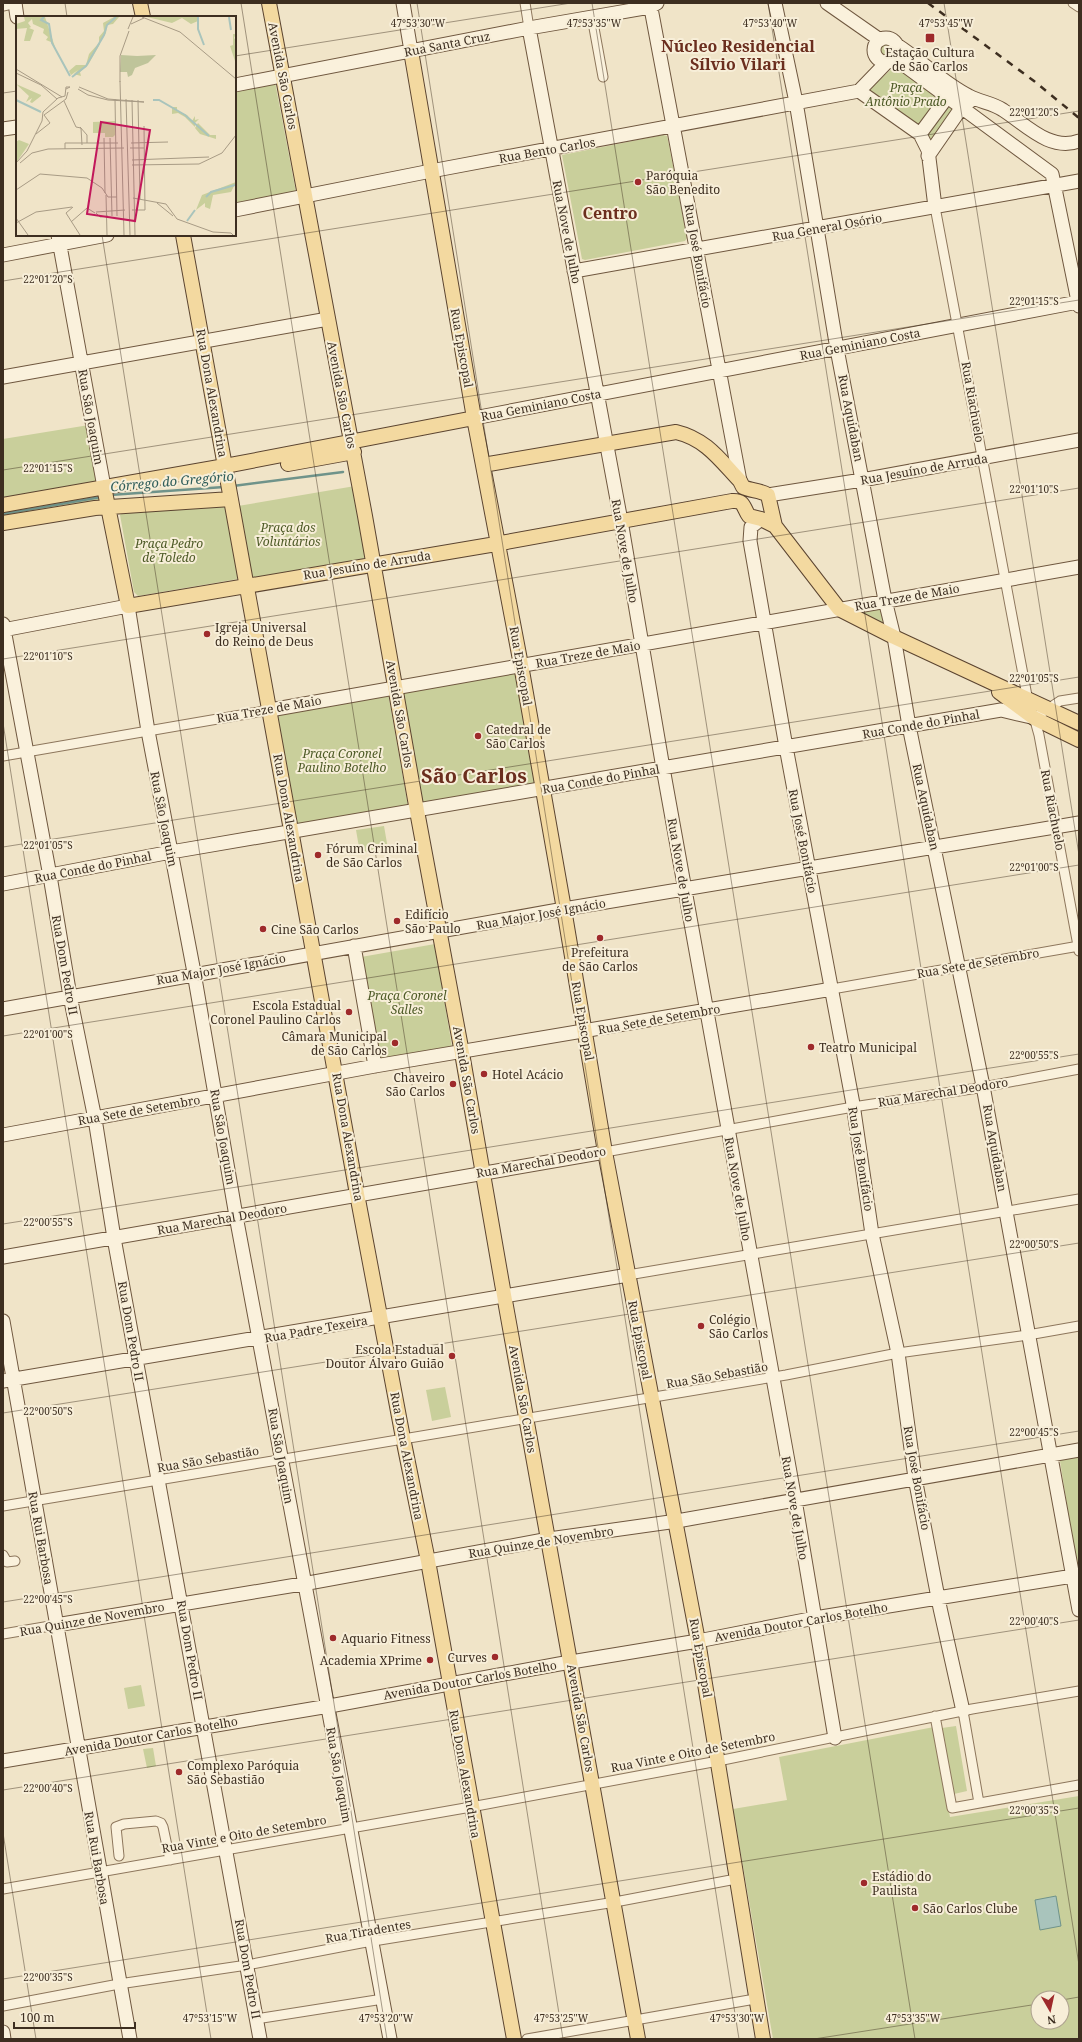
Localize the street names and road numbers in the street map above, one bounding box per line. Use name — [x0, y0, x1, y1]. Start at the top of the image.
street label: Avenida São Carlos — [264, 21, 302, 131]
street label: Rua Santa Cruz — [403, 27, 491, 61]
street label: Rua Bento Carlos — [498, 133, 596, 167]
street label: Rua Nove de Julho — [549, 179, 585, 285]
street label: Rua José Bonifácio — [680, 202, 716, 310]
street label: Rua General Osório — [771, 209, 883, 245]
street label: Rua Episcopal — [447, 307, 477, 389]
street label: Rua Geminiano Costa — [798, 324, 922, 364]
street label: Rua Dona Alexandrina — [192, 327, 232, 459]
street label: Avenida São Carlos — [323, 340, 361, 450]
street label: Rua Riachuelo — [958, 360, 989, 444]
street label: Rua São Joaquim — [74, 368, 108, 466]
street label: Rua Aquidaban — [834, 373, 868, 463]
street label: Rua Geminiano Costa — [479, 385, 603, 425]
street label: Rua Jesuíno de Arruda — [859, 449, 989, 489]
street label: Rua Nove de Julho — [608, 498, 643, 604]
street label: Rua Jesuíno de Arruda — [302, 546, 432, 583]
street label: Rua Treze de Maio — [853, 579, 961, 615]
street label: Rua Episcopal — [506, 625, 536, 707]
street label: Rua Treze de Maio — [534, 636, 642, 672]
street label: Avenida São Carlos — [382, 659, 418, 769]
street label: Rua Treze de Maio — [215, 691, 323, 727]
street label: Rua Conde do Pinhal — [861, 705, 981, 743]
street label: Rua Dona Alexandrina — [269, 752, 309, 884]
street label: Rua Conde do Pinhal — [541, 760, 661, 798]
street label: Rua Aquidaban — [908, 762, 944, 852]
street label: Rua Riachuelo — [1037, 768, 1069, 852]
street label: Rua São Joaquim — [146, 770, 182, 868]
street label: Rua José Bonifácio — [785, 787, 821, 895]
street label: Rua Nove de Julho — [664, 817, 699, 923]
street label: Rua Conde do Pinhal — [33, 847, 153, 887]
street label: Rua Major José Ignácio — [475, 894, 607, 934]
street label: Rua Dom Pedro II — [48, 914, 82, 1016]
street label: Rua Sete de Setembro — [916, 944, 1041, 982]
street label: Rua Major José Ignácio — [155, 949, 287, 989]
street label: Rua Episcopal — [568, 980, 598, 1062]
street label: Rua Sete de Setembro — [597, 1000, 722, 1038]
street label: Avenida São Carlos — [449, 1025, 485, 1135]
street label: Rua Dona Alexandrina — [328, 1071, 368, 1203]
street label: Rua Marechal Deodoro — [877, 1073, 1009, 1111]
street label: Rua São Joaquim — [206, 1088, 240, 1186]
street label: Rua Sete de Setembro — [77, 1091, 202, 1129]
street label: Rua Aquidaban — [979, 1103, 1011, 1193]
street label: Rua José Bonifácio — [844, 1105, 878, 1213]
street label: Rua Nove de Julho — [721, 1136, 756, 1242]
street label: Rua Marechal Deodoro — [475, 1142, 607, 1182]
street label: Rua Marechal Deodoro — [156, 1199, 288, 1239]
street label: Rua Dom Pedro II — [114, 1280, 148, 1382]
street label: Rua Episcopal — [624, 1299, 656, 1381]
street label: Rua Padre Texeira — [263, 1312, 369, 1346]
street label: Avenida São Carlos — [505, 1344, 541, 1454]
street label: Rua São Sebastião — [665, 1358, 769, 1392]
street label: Rua Dona Alexandrina — [386, 1391, 428, 1522]
street label: Rua São Joaquim — [264, 1407, 298, 1505]
street label: Rua José Bonifácio — [899, 1424, 935, 1532]
street label: Rua São Sebastião — [156, 1442, 260, 1476]
street label: Rua Nove de Julho — [778, 1455, 813, 1561]
street label: Rua Rui Barbosa — [24, 1490, 58, 1586]
street label: Rua Quinze de Novembro — [467, 1522, 615, 1562]
street label: Rua Quinze de Novembro — [18, 1598, 166, 1640]
street label: Avenida Doutor Carlos Botelho — [713, 1598, 889, 1646]
street label: Rua Dom Pedro II — [173, 1599, 207, 1701]
street label: Rua Episcopal — [686, 1617, 716, 1699]
street label: Avenida Doutor Carlos Botelho — [382, 1656, 558, 1704]
street label: Avenida São Carlos — [563, 1663, 599, 1773]
street label: Rua Dona Alexandrina — [445, 1708, 485, 1840]
street label: Avenida Doutor Carlos Botelho — [63, 1712, 239, 1760]
street label: Rua São Joaquim — [322, 1726, 356, 1824]
street label: Rua Vinte e Oito de Setembro — [609, 1728, 777, 1776]
street label: Rua Rui Barbosa — [80, 1810, 114, 1906]
street label: Rua Vinte e Oito de Setembro — [160, 1811, 328, 1857]
street label: Rua Tiradentes — [324, 1915, 412, 1947]
street label: Rua Dom Pedro II — [231, 1918, 265, 2020]

